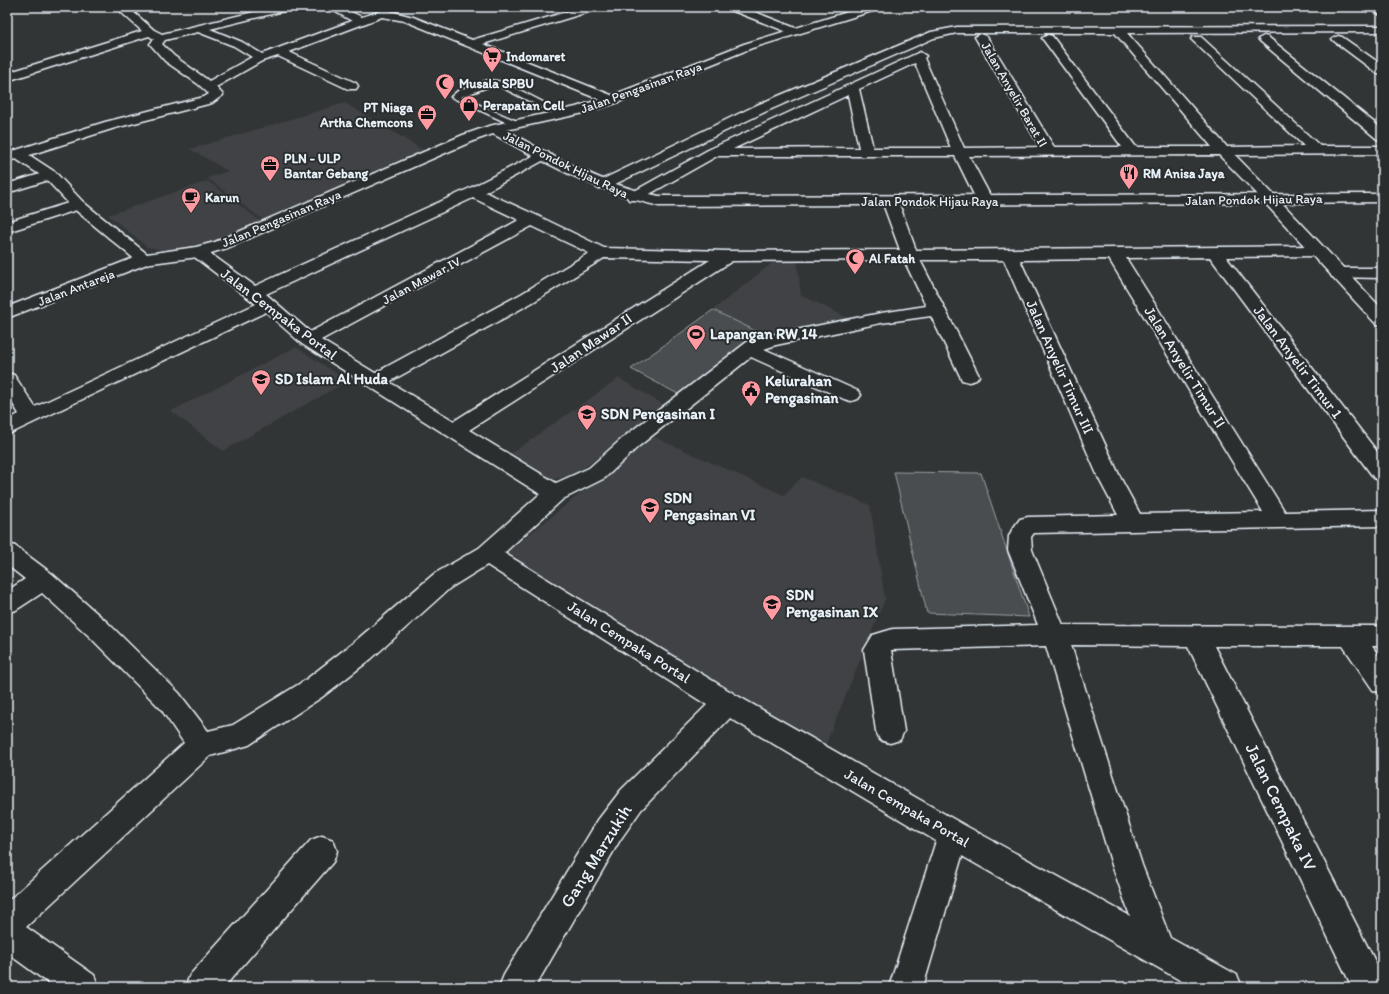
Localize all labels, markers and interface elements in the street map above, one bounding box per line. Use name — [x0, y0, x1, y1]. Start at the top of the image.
street label: Jalan Anyelir Barat II — [978, 39, 1051, 149]
supermarket icon: Indomaret — [481, 45, 503, 73]
place label: Indomaret — [506, 49, 566, 64]
street label: Jalan Pengasinan Raya — [579, 58, 704, 116]
mosque icon: Musala SPBU — [434, 72, 456, 100]
place label: Musala SPBU — [459, 76, 534, 91]
shop icon: Perapatan Cell — [458, 94, 480, 122]
place label: Perapatan Cell — [483, 98, 565, 114]
place label: PT Niaga Artha Chemcons — [319, 100, 413, 130]
office icon: PT Niaga Artha Chemcons — [416, 103, 438, 131]
street label: Jalan Pondok Hijau Raya — [501, 128, 631, 201]
place label: PLN - ULP Bantar Gebang — [284, 151, 369, 182]
office icon: PLN - ULP Bantar Gebang — [259, 154, 281, 182]
restaurant icon: RM Anisa Jaya — [1118, 162, 1140, 190]
place label: RM Anisa Jaya — [1143, 166, 1225, 182]
cafe icon: Karun — [180, 186, 202, 214]
street label: Jalan Pengasinan Raya — [219, 186, 344, 250]
place label: Karun — [205, 190, 240, 205]
street label: Jalan Pondok Hijau Raya — [1185, 191, 1323, 208]
street label: Jalan Pondok Hijau Raya — [861, 194, 999, 209]
mosque icon: Al Fatah — [844, 247, 866, 275]
place label: Al Fatah — [868, 251, 916, 266]
street label: Jalan Mawar IV — [380, 253, 463, 307]
street label: Jalan Cempaka Portal — [217, 264, 341, 364]
street label: Jalan Antareja — [36, 266, 117, 309]
street label: Jalan Anyelir Timur III — [1022, 297, 1098, 437]
street label: Jalan Anyelir Timur 1 — [1250, 302, 1346, 422]
street label: Jalan Anyelir Timur II — [1140, 303, 1230, 431]
street label: Jalan Mawar II — [547, 309, 635, 377]
sports icon: Lapangan RW 14 — [685, 323, 707, 351]
place label: Lapangan RW 14 — [710, 325, 817, 344]
school or university icon: SD Islam Al Huda — [250, 368, 272, 396]
place label: SD Islam Al Huda — [275, 370, 389, 388]
place label: Kelurahan Pengasinan — [765, 372, 840, 408]
public building icon: Kelurahan Pengasinan — [740, 379, 762, 407]
school or university icon: SDN Pengasinan I — [576, 403, 598, 431]
place label: SDN Pengasinan I — [601, 405, 715, 424]
place label: SDN Pengasinan VI — [664, 489, 756, 525]
school or university icon: SDN Pengasinan VI — [639, 496, 661, 524]
place label: SDN Pengasinan IX — [786, 586, 879, 622]
school or university icon: SDN Pengasinan IX — [761, 593, 783, 621]
street label: Jalan Cempaka Portal — [564, 597, 694, 687]
street label: Jalan Cempaka IV — [1241, 740, 1322, 875]
street label: Jalan Cempaka Portal — [841, 765, 973, 851]
street label: Gang Marzukih — [556, 800, 637, 912]

